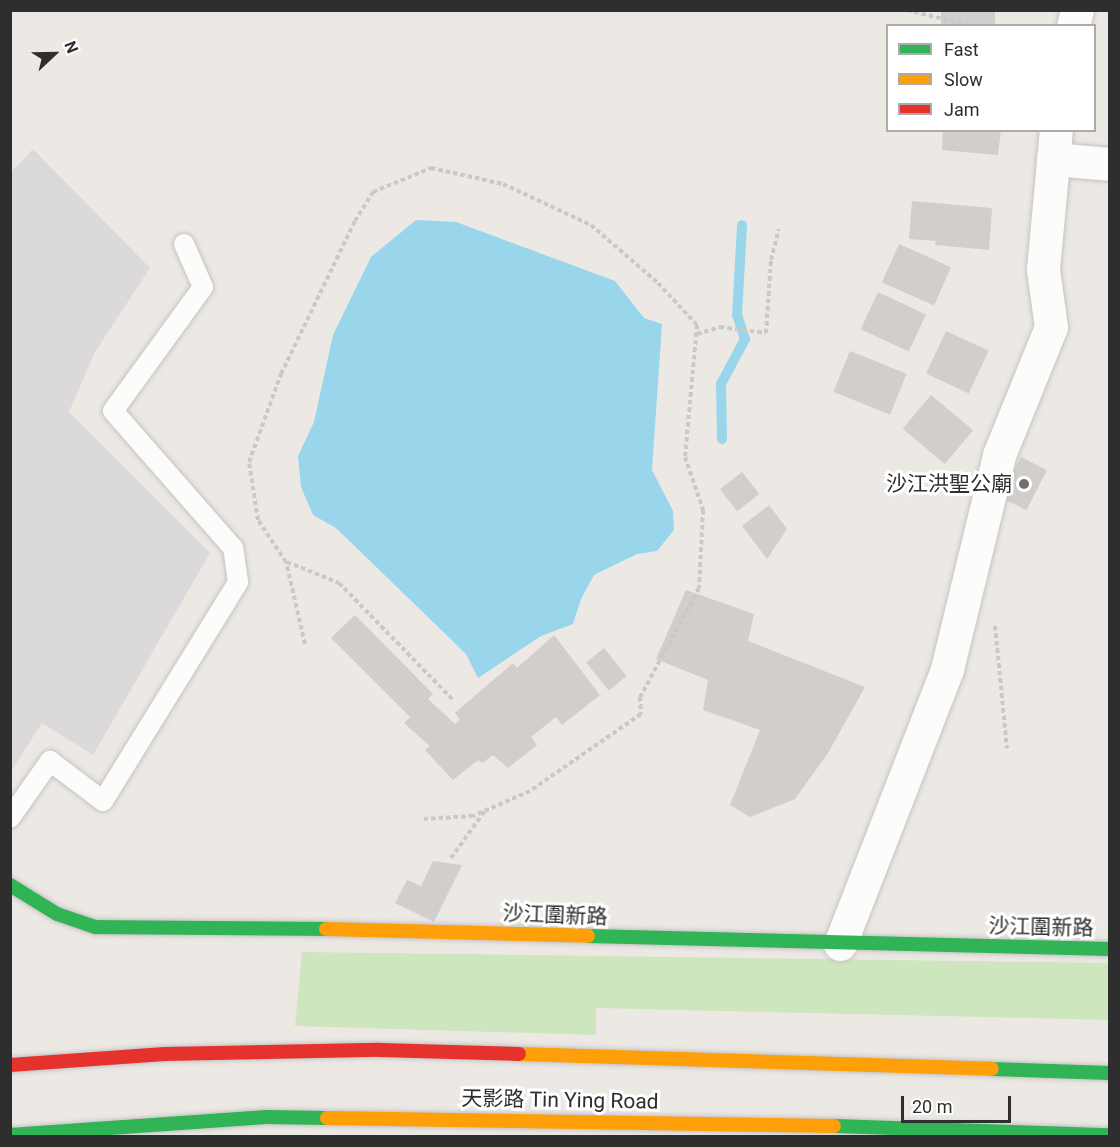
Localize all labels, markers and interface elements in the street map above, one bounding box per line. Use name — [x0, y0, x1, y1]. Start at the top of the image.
north arrow — [24, 24, 84, 84]
legend — [886, 24, 1096, 132]
text: N — [60, 38, 82, 56]
text: Fast — [944, 39, 979, 60]
text: Slow — [944, 69, 983, 90]
text: Jam — [944, 99, 980, 120]
place label: 沙江洪聖公廟 — [886, 471, 1012, 497]
marker: 沙江洪聖公廟 — [1017, 477, 1031, 491]
street label: 沙江圍新路 — [502, 901, 608, 929]
street label: 沙江圍新路 — [988, 913, 1094, 941]
scale bar — [904, 1084, 1014, 1122]
street label: 天影路 Tin Ying Road — [461, 1086, 659, 1114]
text: 20 m — [912, 1096, 952, 1117]

